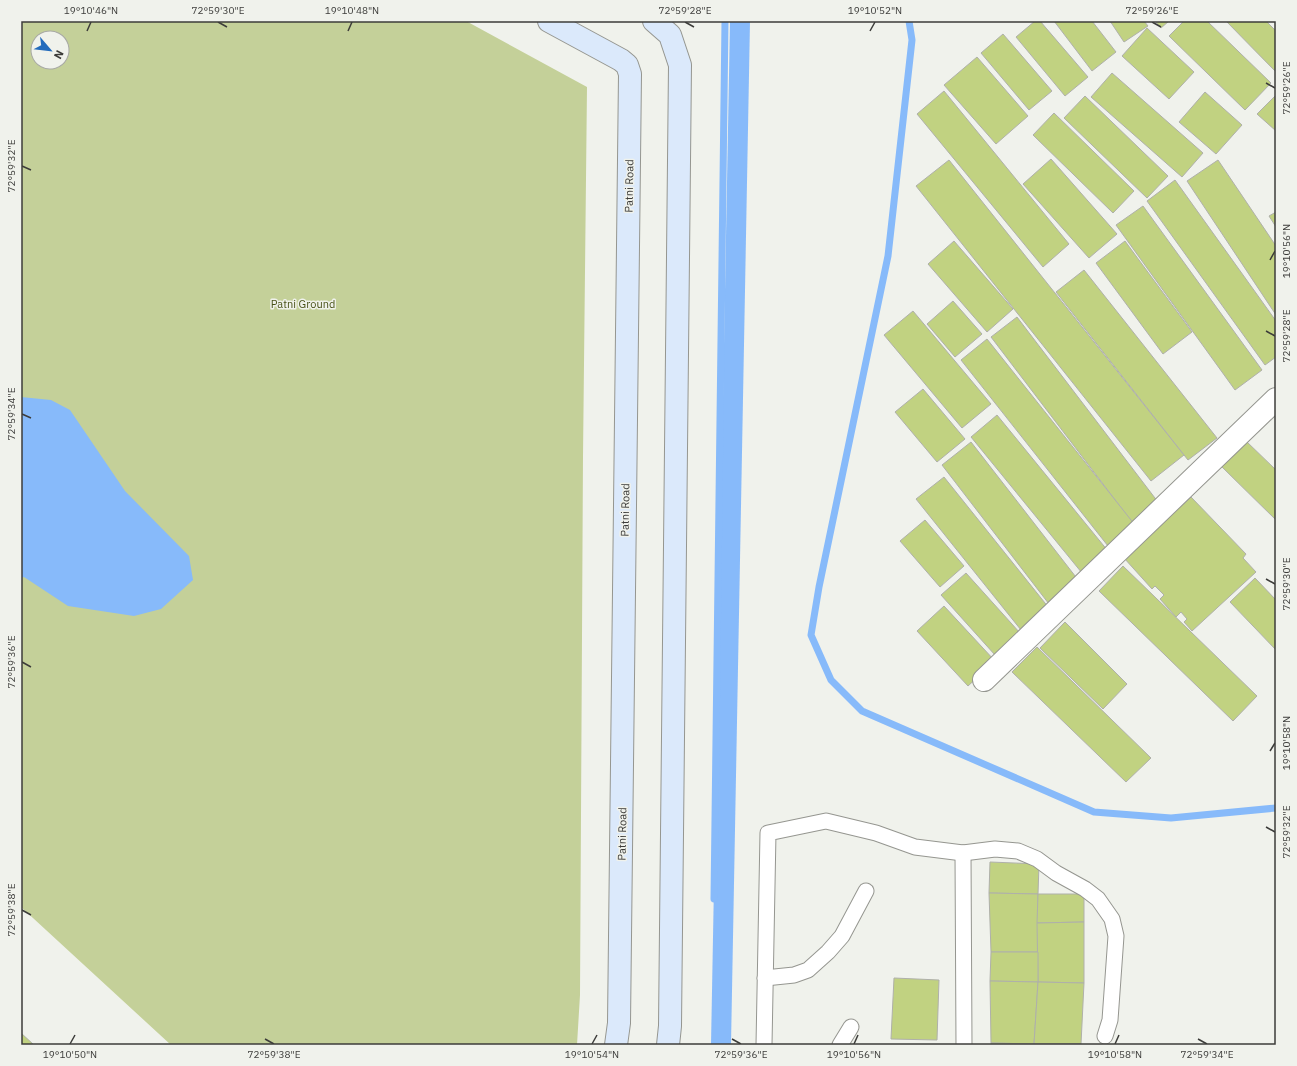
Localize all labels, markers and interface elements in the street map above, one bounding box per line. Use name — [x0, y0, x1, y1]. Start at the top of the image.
text: 19°10'46"N — [64, 4, 118, 17]
text: 72°59'30"E — [191, 4, 245, 17]
text: 19°10'48"N — [325, 4, 379, 17]
text: 72°59'28"E — [658, 4, 712, 17]
text: 19°10'52"N — [848, 4, 902, 17]
text: 72°59'26"E — [1125, 4, 1179, 17]
north arrow — [30, 30, 70, 70]
text: N — [51, 48, 67, 62]
text: 72°59'26"E — [1280, 61, 1293, 115]
text: 72°59'32"E — [5, 139, 18, 193]
street label: Patni Road — [622, 159, 636, 213]
text: 19°10'56"N — [1280, 224, 1293, 278]
park label: Patni Ground — [271, 297, 335, 311]
text: 72°59'28"E — [1280, 309, 1293, 363]
text: 72°59'34"E — [5, 387, 18, 441]
street label: Patni Road — [618, 483, 632, 537]
text: 72°59'30"E — [1280, 557, 1293, 611]
text: 72°59'36"E — [5, 635, 18, 689]
text: 19°10'58"N — [1280, 716, 1293, 770]
text: 72°59'32"E — [1280, 805, 1293, 859]
street label: Patni Road — [615, 807, 629, 861]
text: 72°59'38"E — [5, 883, 18, 937]
text: 19°10'50"N — [43, 1048, 97, 1061]
text: 72°59'38"E — [247, 1048, 301, 1061]
text: 19°10'54"N — [565, 1048, 619, 1061]
text: 72°59'36"E — [714, 1048, 768, 1061]
text: 19°10'56"N — [827, 1048, 881, 1061]
text: 19°10'58"N — [1088, 1048, 1142, 1061]
text: 72°59'34"E — [1180, 1048, 1234, 1061]

